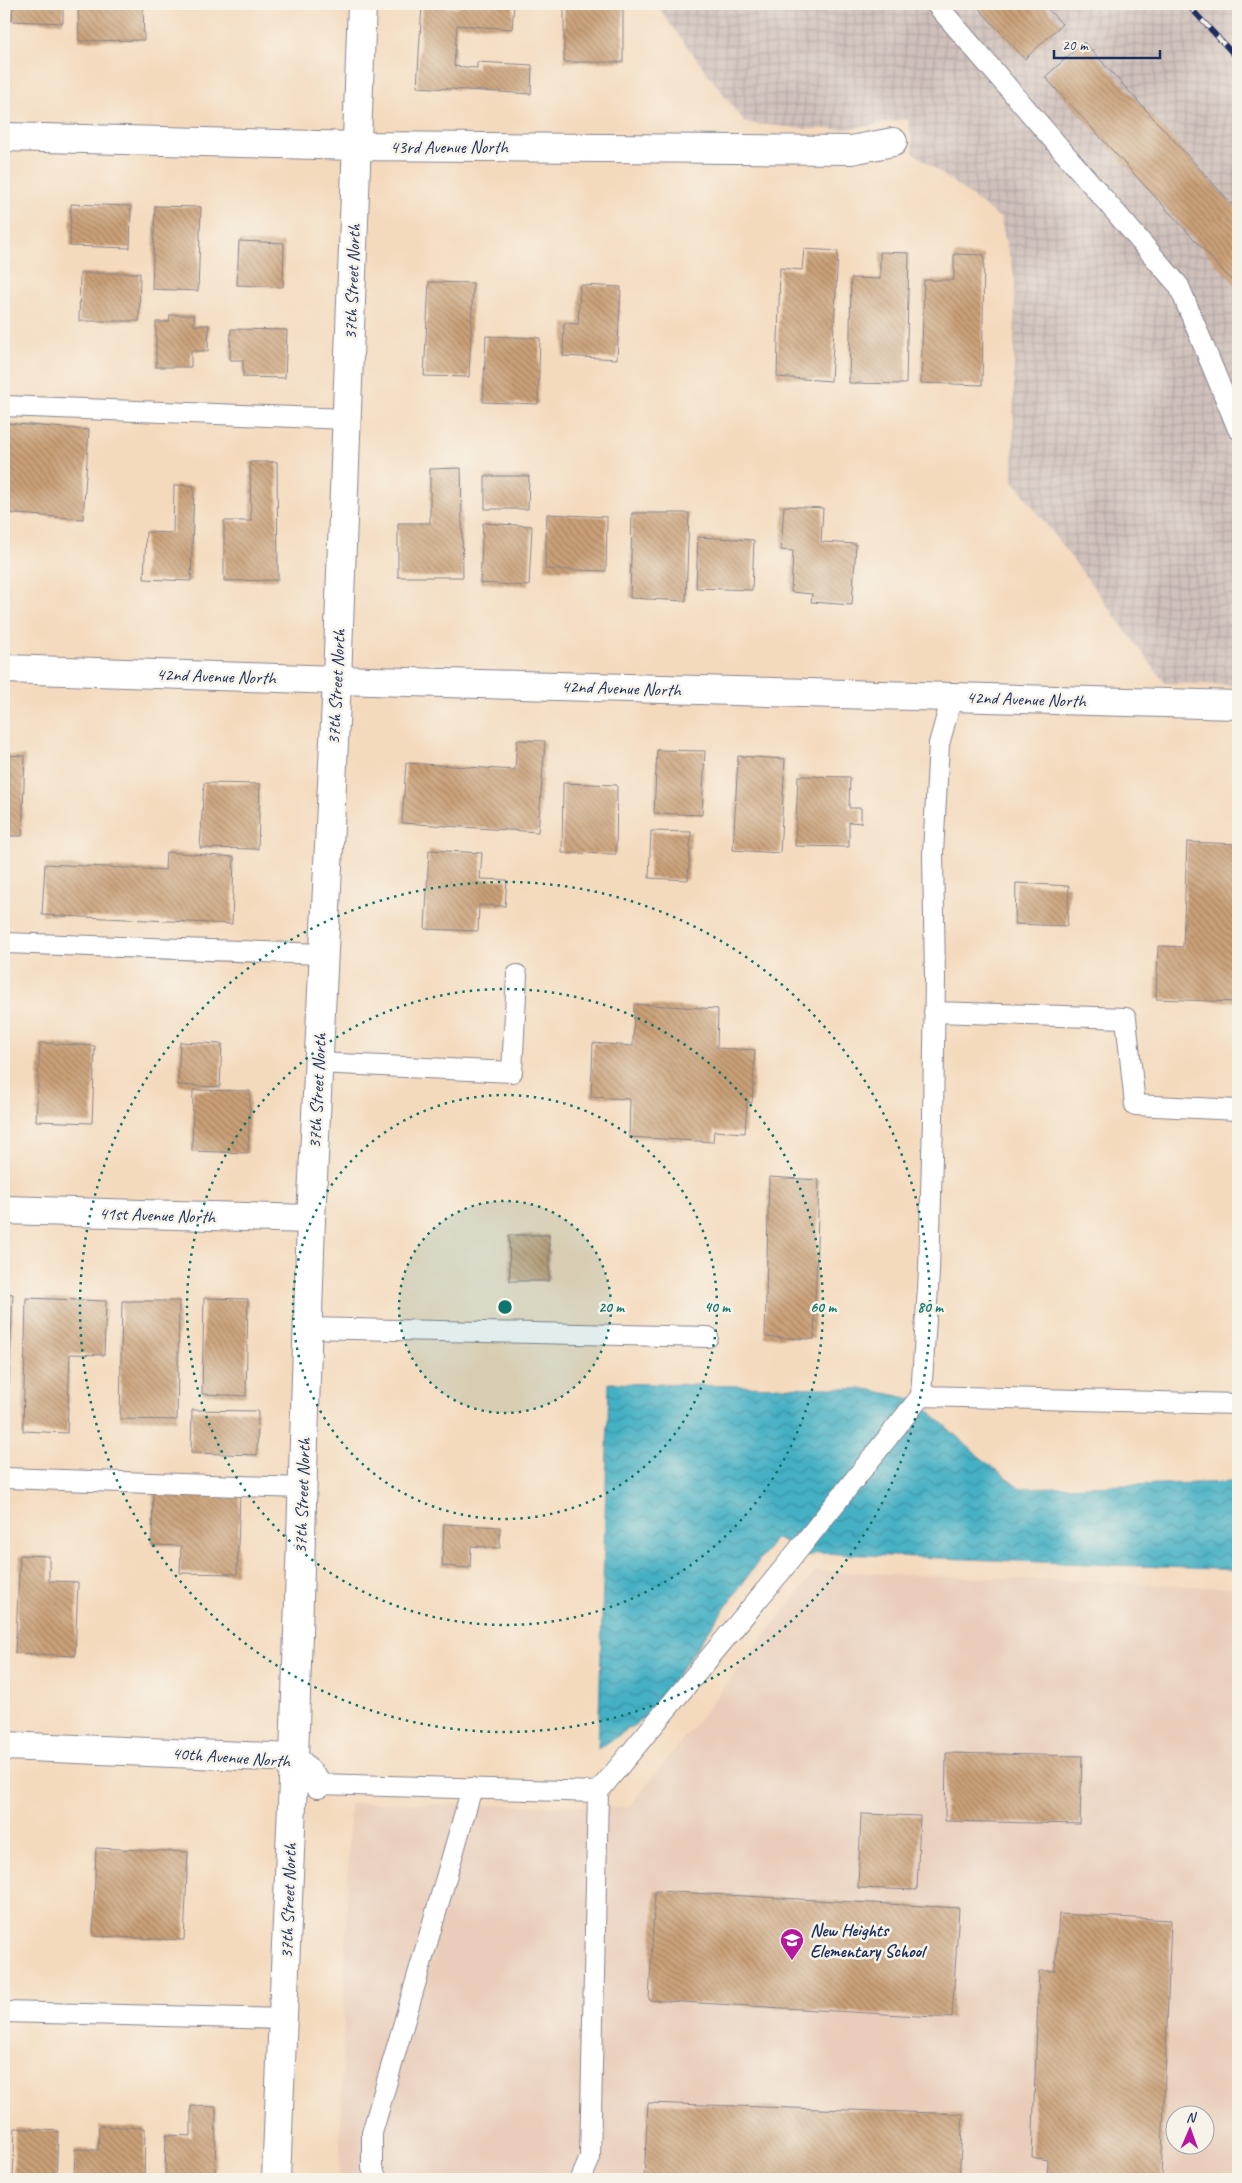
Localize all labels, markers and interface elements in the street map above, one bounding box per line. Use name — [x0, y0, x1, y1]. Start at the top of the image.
scale bar — [1054, 28, 1161, 60]
text: 20 m — [1062, 36, 1089, 55]
street label: 43rd Avenue North — [390, 136, 510, 158]
street label: 37th Street North — [339, 223, 365, 340]
street label: 37th Street North — [322, 628, 350, 745]
street label: 42nd Avenue North — [156, 663, 278, 689]
street label: 42nd Avenue North — [561, 675, 683, 701]
street label: 42nd Avenue North — [966, 686, 1088, 712]
street label: 37th Street North — [303, 1032, 331, 1149]
street label: 41st Avenue North — [98, 1202, 217, 1228]
centre of rings — [496, 1298, 514, 1316]
text: 20 m — [598, 1298, 625, 1317]
text: 40 m — [704, 1298, 731, 1317]
text: 60 m — [810, 1298, 837, 1317]
text: 80 m — [917, 1298, 944, 1317]
street label: 37th Street North — [289, 1437, 315, 1554]
street label: 40th Avenue North — [171, 1742, 292, 1772]
street label: 37th Street North — [275, 1842, 301, 1959]
place label: New Heights Elementary School — [810, 1919, 928, 1962]
school or university icon: New Heights Elementary School — [779, 1927, 805, 1961]
north arrow — [1164, 2106, 1214, 2156]
text: N — [1186, 2109, 1197, 2126]

